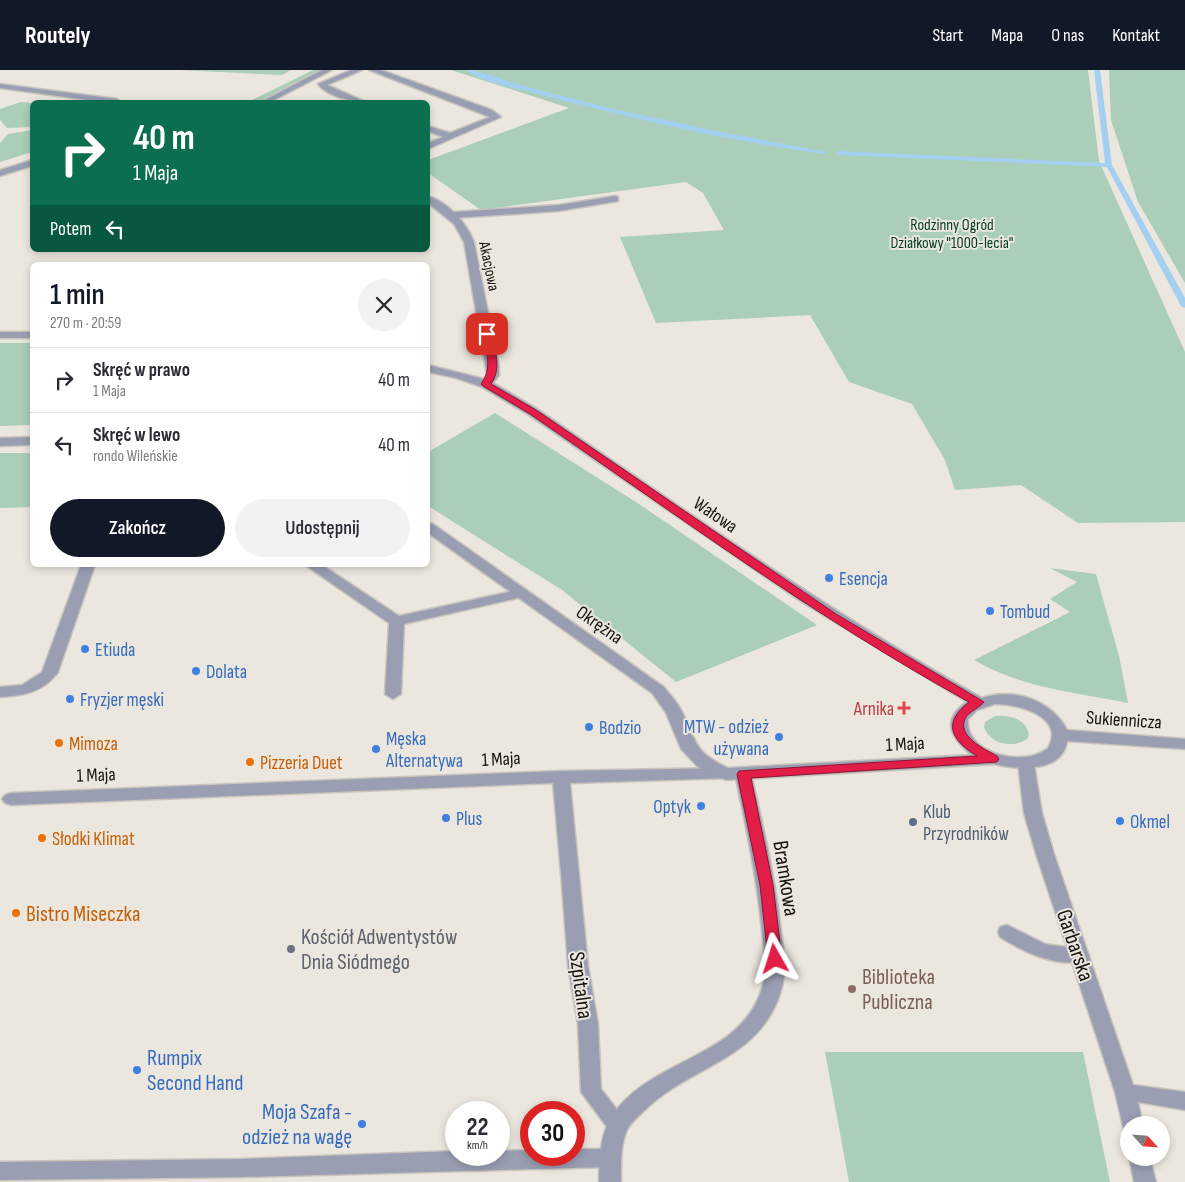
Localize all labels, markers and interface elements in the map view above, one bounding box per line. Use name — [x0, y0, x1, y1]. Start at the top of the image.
text: Routely — [25, 21, 90, 50]
text: Start — [932, 25, 963, 46]
text: Mapa — [991, 25, 1023, 46]
text: O nas — [1051, 25, 1084, 46]
text: Kontakt — [1112, 25, 1160, 46]
text: 40 m — [133, 117, 195, 160]
icon: right — [50, 120, 115, 185]
text: 1 Maja — [133, 160, 178, 187]
icon: left — [101, 215, 129, 243]
park label: Rodzinny Ogród Działkowy "1000-lecia" — [891, 216, 1014, 253]
text: Potem — [50, 218, 91, 241]
street label: Akacjowa — [474, 239, 503, 293]
text: 1 min — [50, 277, 105, 313]
button: close — [358, 279, 410, 331]
pin — [466, 313, 508, 355]
text: 270 m · 20:59 — [50, 314, 121, 333]
icon: arrive — [473, 320, 501, 348]
text: Skręć w prawo — [93, 359, 190, 382]
icon: right — [50, 366, 78, 394]
text: 40 m — [378, 369, 410, 392]
text: 1 Maja — [93, 382, 126, 401]
text: Skręć w lewo — [93, 424, 180, 447]
icon: left — [50, 431, 78, 459]
text: 40 m — [378, 434, 410, 457]
text: rondo Wileńskie — [93, 447, 178, 466]
street label: Wałowa — [689, 492, 742, 538]
button: Zakończ — [50, 499, 225, 557]
button: Udostępnij — [235, 499, 410, 557]
place label: Esencja — [839, 568, 888, 591]
marker: Esencja — [823, 572, 835, 584]
street label: Okrężna — [571, 601, 627, 649]
place label: Tombud — [1000, 601, 1050, 624]
marker: Tombud — [984, 605, 996, 617]
place label: Etiuda — [95, 639, 135, 662]
marker: Etiuda — [79, 643, 91, 655]
place label: Dolata — [206, 661, 247, 684]
marker: Dolata — [190, 665, 202, 677]
place label: Fryzjer męski — [80, 689, 164, 712]
marker: Fryzjer męski — [64, 693, 76, 705]
place label: Arnika — [853, 698, 894, 721]
marker: Arnika — [898, 702, 910, 714]
street label: Sukiennicza — [1085, 706, 1163, 735]
place label: MTW - odzież używana — [684, 716, 769, 761]
place label: Bodzio — [599, 717, 642, 740]
marker: Bodzio — [583, 721, 595, 733]
place label: Męska Alternatywa — [385, 728, 463, 773]
marker: MTW - odzież używana — [773, 731, 785, 743]
street label: 1 Maja — [885, 732, 925, 757]
place label: Mimoza — [69, 733, 118, 756]
marker: Mimoza — [53, 737, 65, 749]
marker: Męska Alternatywa — [370, 743, 382, 755]
street label: 1 Maja — [481, 747, 521, 772]
place label: Pizzeria Duet — [260, 752, 343, 775]
marker: Pizzeria Duet — [244, 756, 256, 768]
street label: 1 Maja — [76, 763, 116, 788]
place label: Optyk — [653, 796, 692, 819]
marker: Optyk — [695, 800, 707, 812]
place label: Klub Przyrodników — [923, 801, 1009, 846]
place label: Plus — [456, 808, 482, 831]
place label: Okmel — [1130, 811, 1170, 834]
marker: Plus — [440, 812, 452, 824]
marker: Okmel — [1114, 815, 1126, 827]
marker: Klub Przyrodników — [907, 816, 919, 828]
place label: Słodki Klimat — [52, 828, 135, 851]
marker: Słodki Klimat — [36, 832, 48, 844]
street label: Bramkowa — [766, 839, 805, 918]
place label: Bistro Miseczka — [26, 901, 140, 928]
street label: Garbarska — [1050, 906, 1099, 985]
marker: Bistro Miseczka — [10, 907, 22, 919]
place label: Kościół Adwentystów Dnia Siódmego — [301, 924, 457, 976]
position arrow — [748, 932, 800, 984]
marker: Kościół Adwentystów Dnia Siódmego — [285, 943, 297, 955]
street label: Szpitalna — [562, 950, 599, 1021]
place label: Biblioteka Publiczna — [862, 964, 935, 1016]
marker: Biblioteka Publiczna — [846, 983, 858, 995]
place label: Rumpix Second Hand — [147, 1045, 243, 1097]
marker: Rumpix Second Hand — [131, 1064, 143, 1076]
place label: Moja Szafa - odzież na wagę — [242, 1099, 352, 1151]
speed limit sign: 30 — [520, 1101, 585, 1166]
text: 22 — [467, 1112, 488, 1143]
north arrow — [1120, 1116, 1170, 1166]
map controls — [1120, 1116, 1170, 1166]
marker: Moja Szafa - odzież na wagę — [356, 1118, 368, 1130]
text: km/h — [467, 1138, 488, 1153]

